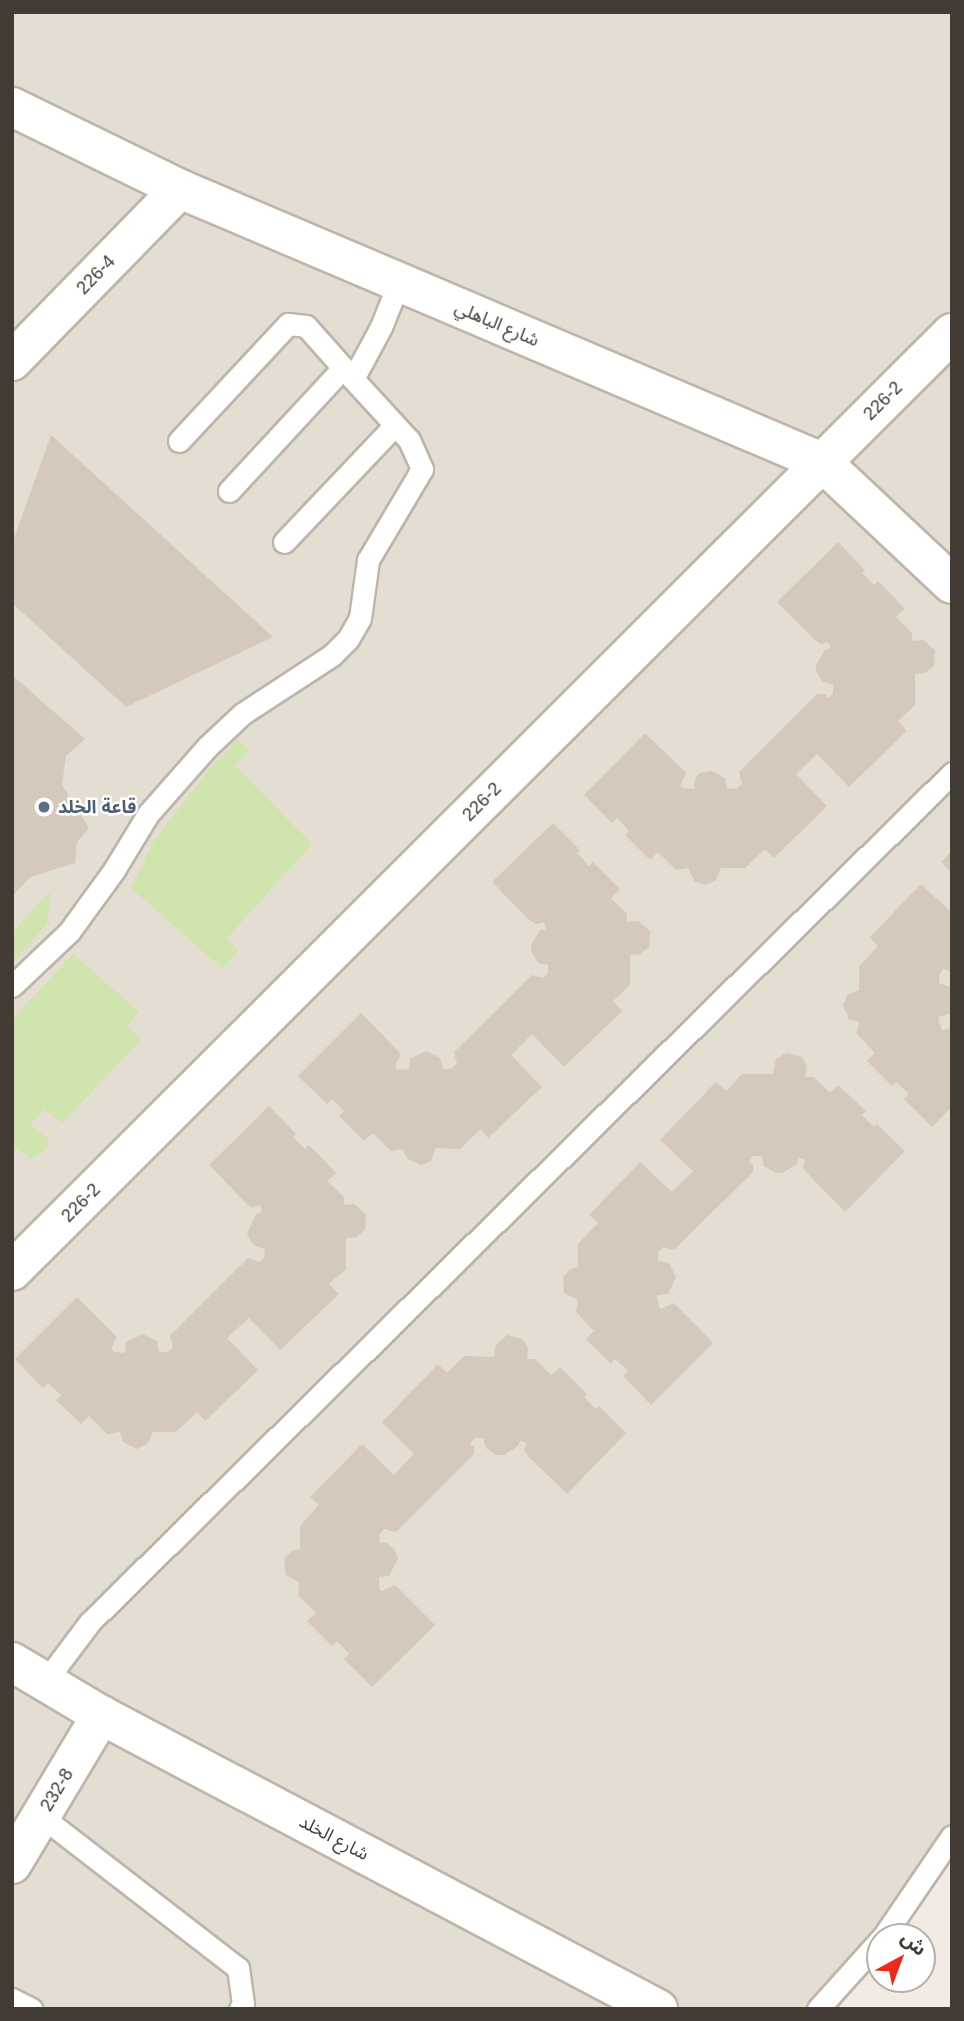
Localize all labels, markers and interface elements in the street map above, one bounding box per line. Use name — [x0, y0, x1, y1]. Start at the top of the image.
street label: 226-4 — [72, 251, 120, 299]
street label: شارع الباهلي — [452, 297, 542, 351]
street label: 226-2 — [859, 377, 907, 425]
street label: 226-2 — [458, 778, 506, 826]
place label: قاعة الخلد — [58, 796, 136, 818]
marker: قاعة الخلد — [36, 799, 52, 815]
street label: 226-2 — [57, 1179, 105, 1227]
street label: 232-8 — [36, 1765, 78, 1815]
street label: شارع الخلد — [296, 1811, 372, 1865]
north arrow — [866, 1923, 936, 1993]
text: ش — [897, 1927, 931, 1960]

